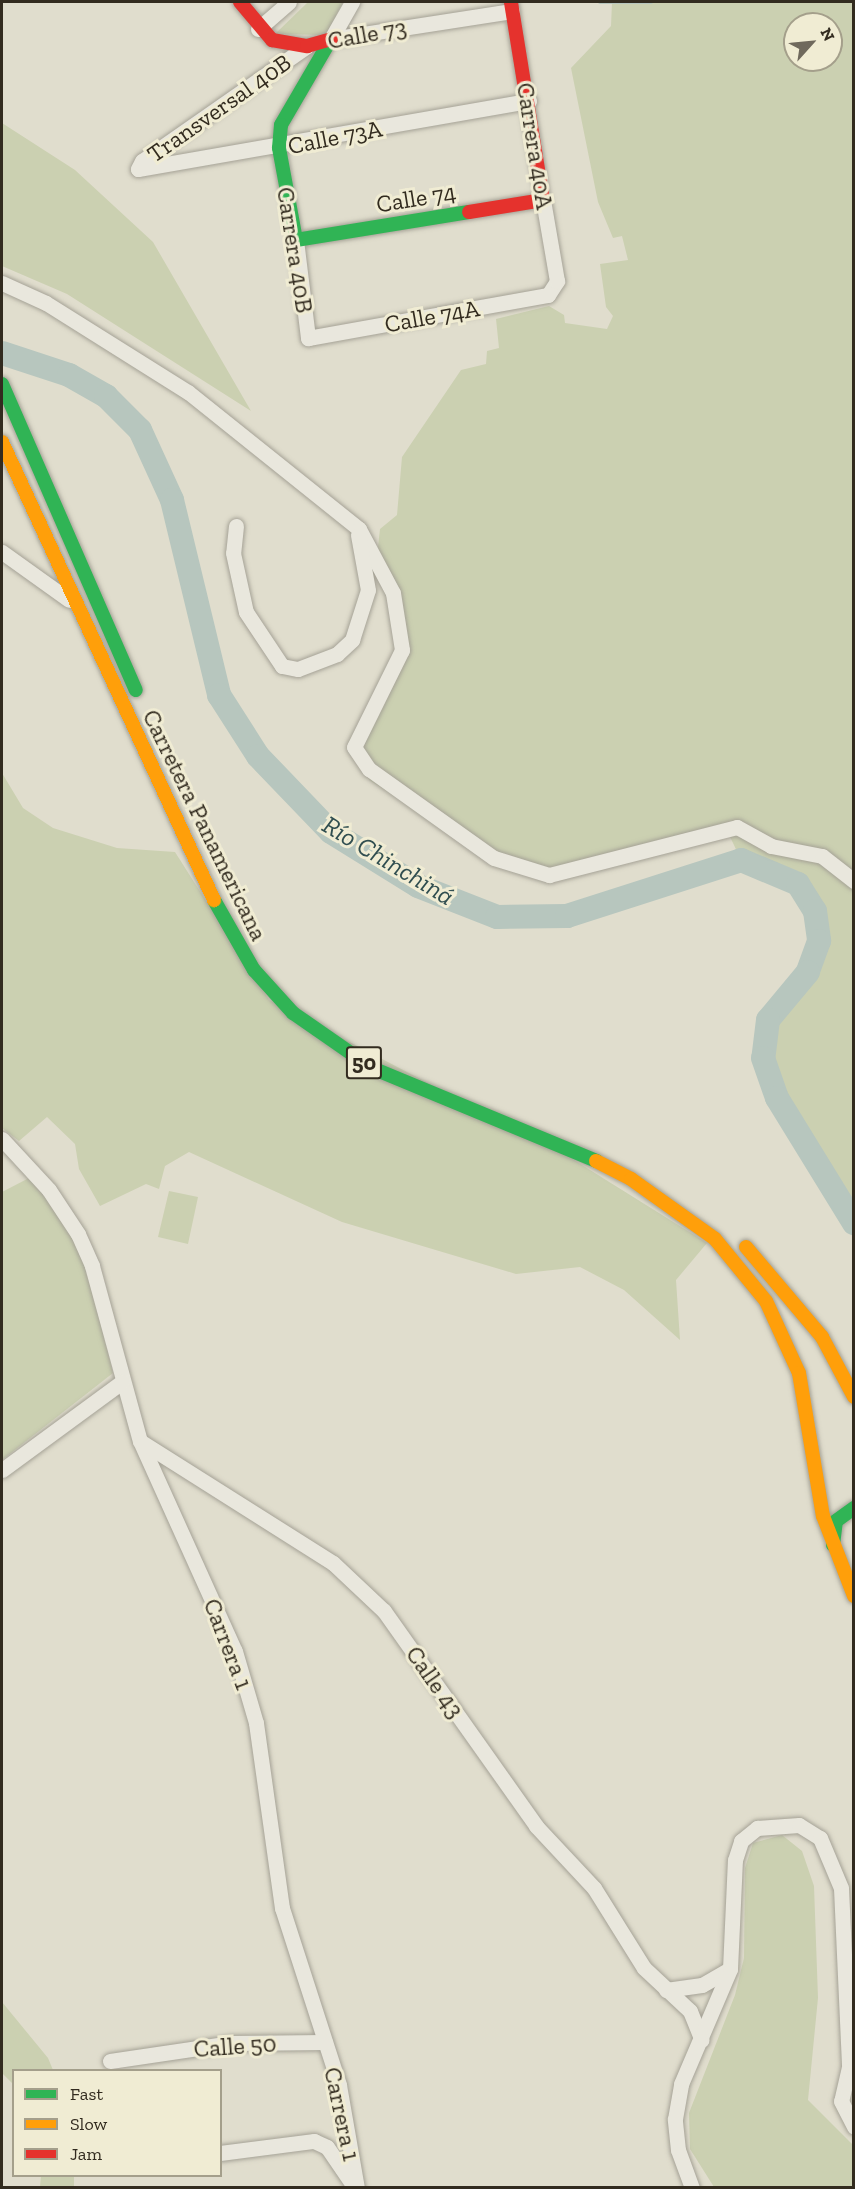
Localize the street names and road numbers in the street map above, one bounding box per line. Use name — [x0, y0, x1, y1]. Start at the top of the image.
street label: Calle 73 — [325, 13, 409, 55]
street label: Transversal 40B — [142, 48, 296, 168]
street label: Carrera 40A — [511, 81, 559, 211]
street label: Calle 73A — [286, 114, 384, 160]
street label: Calle 74 — [374, 177, 458, 219]
street label: Carrera 40B — [271, 185, 319, 315]
street label: Calle 74A — [382, 294, 482, 338]
street label: Carretera Panamericana — [137, 705, 273, 945]
road number: 50 — [344, 1044, 384, 1082]
street label: Carrera 1 — [198, 1595, 258, 1693]
street label: Calle 43 — [400, 1640, 470, 1724]
street label: Calle 50 — [193, 2029, 277, 2063]
street label: Carrera 1 — [318, 2065, 366, 2163]

